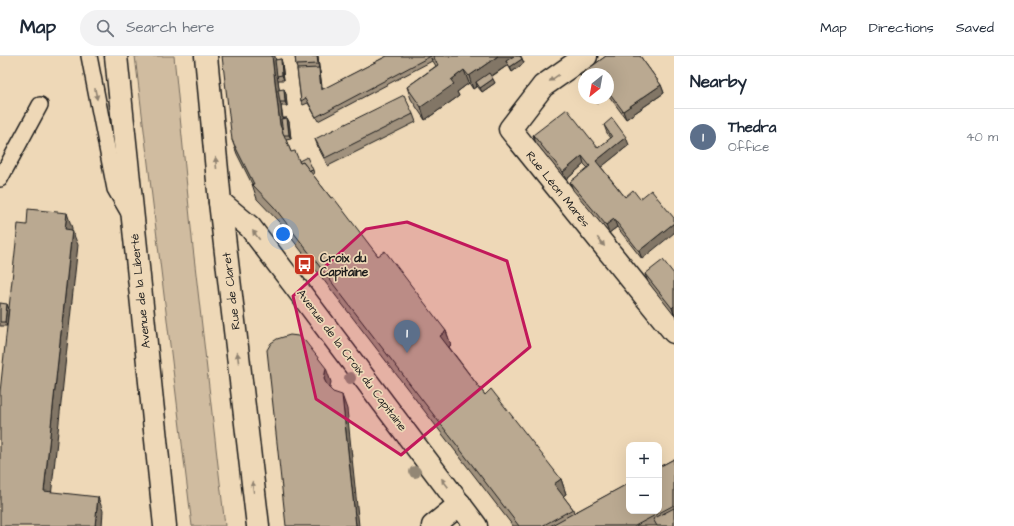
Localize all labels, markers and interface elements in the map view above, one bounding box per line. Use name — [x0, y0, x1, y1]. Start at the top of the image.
search box — [80, 10, 360, 46]
text: Map — [20, 14, 56, 41]
icon: search — [94, 17, 116, 39]
text: Search here — [126, 17, 215, 38]
text: Map — [820, 18, 847, 38]
text: Directions — [869, 18, 934, 38]
text: Saved — [956, 18, 994, 38]
north arrow — [578, 68, 614, 104]
text: Nearby — [690, 70, 747, 94]
one-way arrow — [549, 74, 559, 82]
one-way arrow — [94, 88, 100, 100]
text: Thedra — [728, 117, 777, 138]
text: 1 — [702, 128, 704, 146]
text: 40 m — [966, 128, 998, 146]
text: Office — [728, 138, 769, 156]
street label: Rue Léon Marès — [522, 148, 594, 231]
one-way arrow — [213, 157, 220, 169]
your location — [273, 224, 293, 244]
one-way arrow — [252, 230, 260, 241]
street label: Avenue de la Liberté — [126, 232, 155, 349]
one-way arrow — [597, 237, 606, 248]
place label: Croix du Capitaine — [320, 250, 369, 282]
street label: Rue de Claret — [218, 251, 245, 331]
bus stop icon: Croix du Capitaine — [291, 252, 317, 278]
street label: Avenue de la Croix du Capitaine — [293, 286, 411, 435]
pin: 1 — [394, 320, 420, 353]
one-way arrow — [235, 352, 242, 364]
map controls — [626, 442, 662, 514]
button: + — [626, 442, 662, 478]
one-way arrow — [440, 478, 449, 489]
button: − — [626, 478, 662, 514]
one-way arrow — [250, 481, 257, 493]

